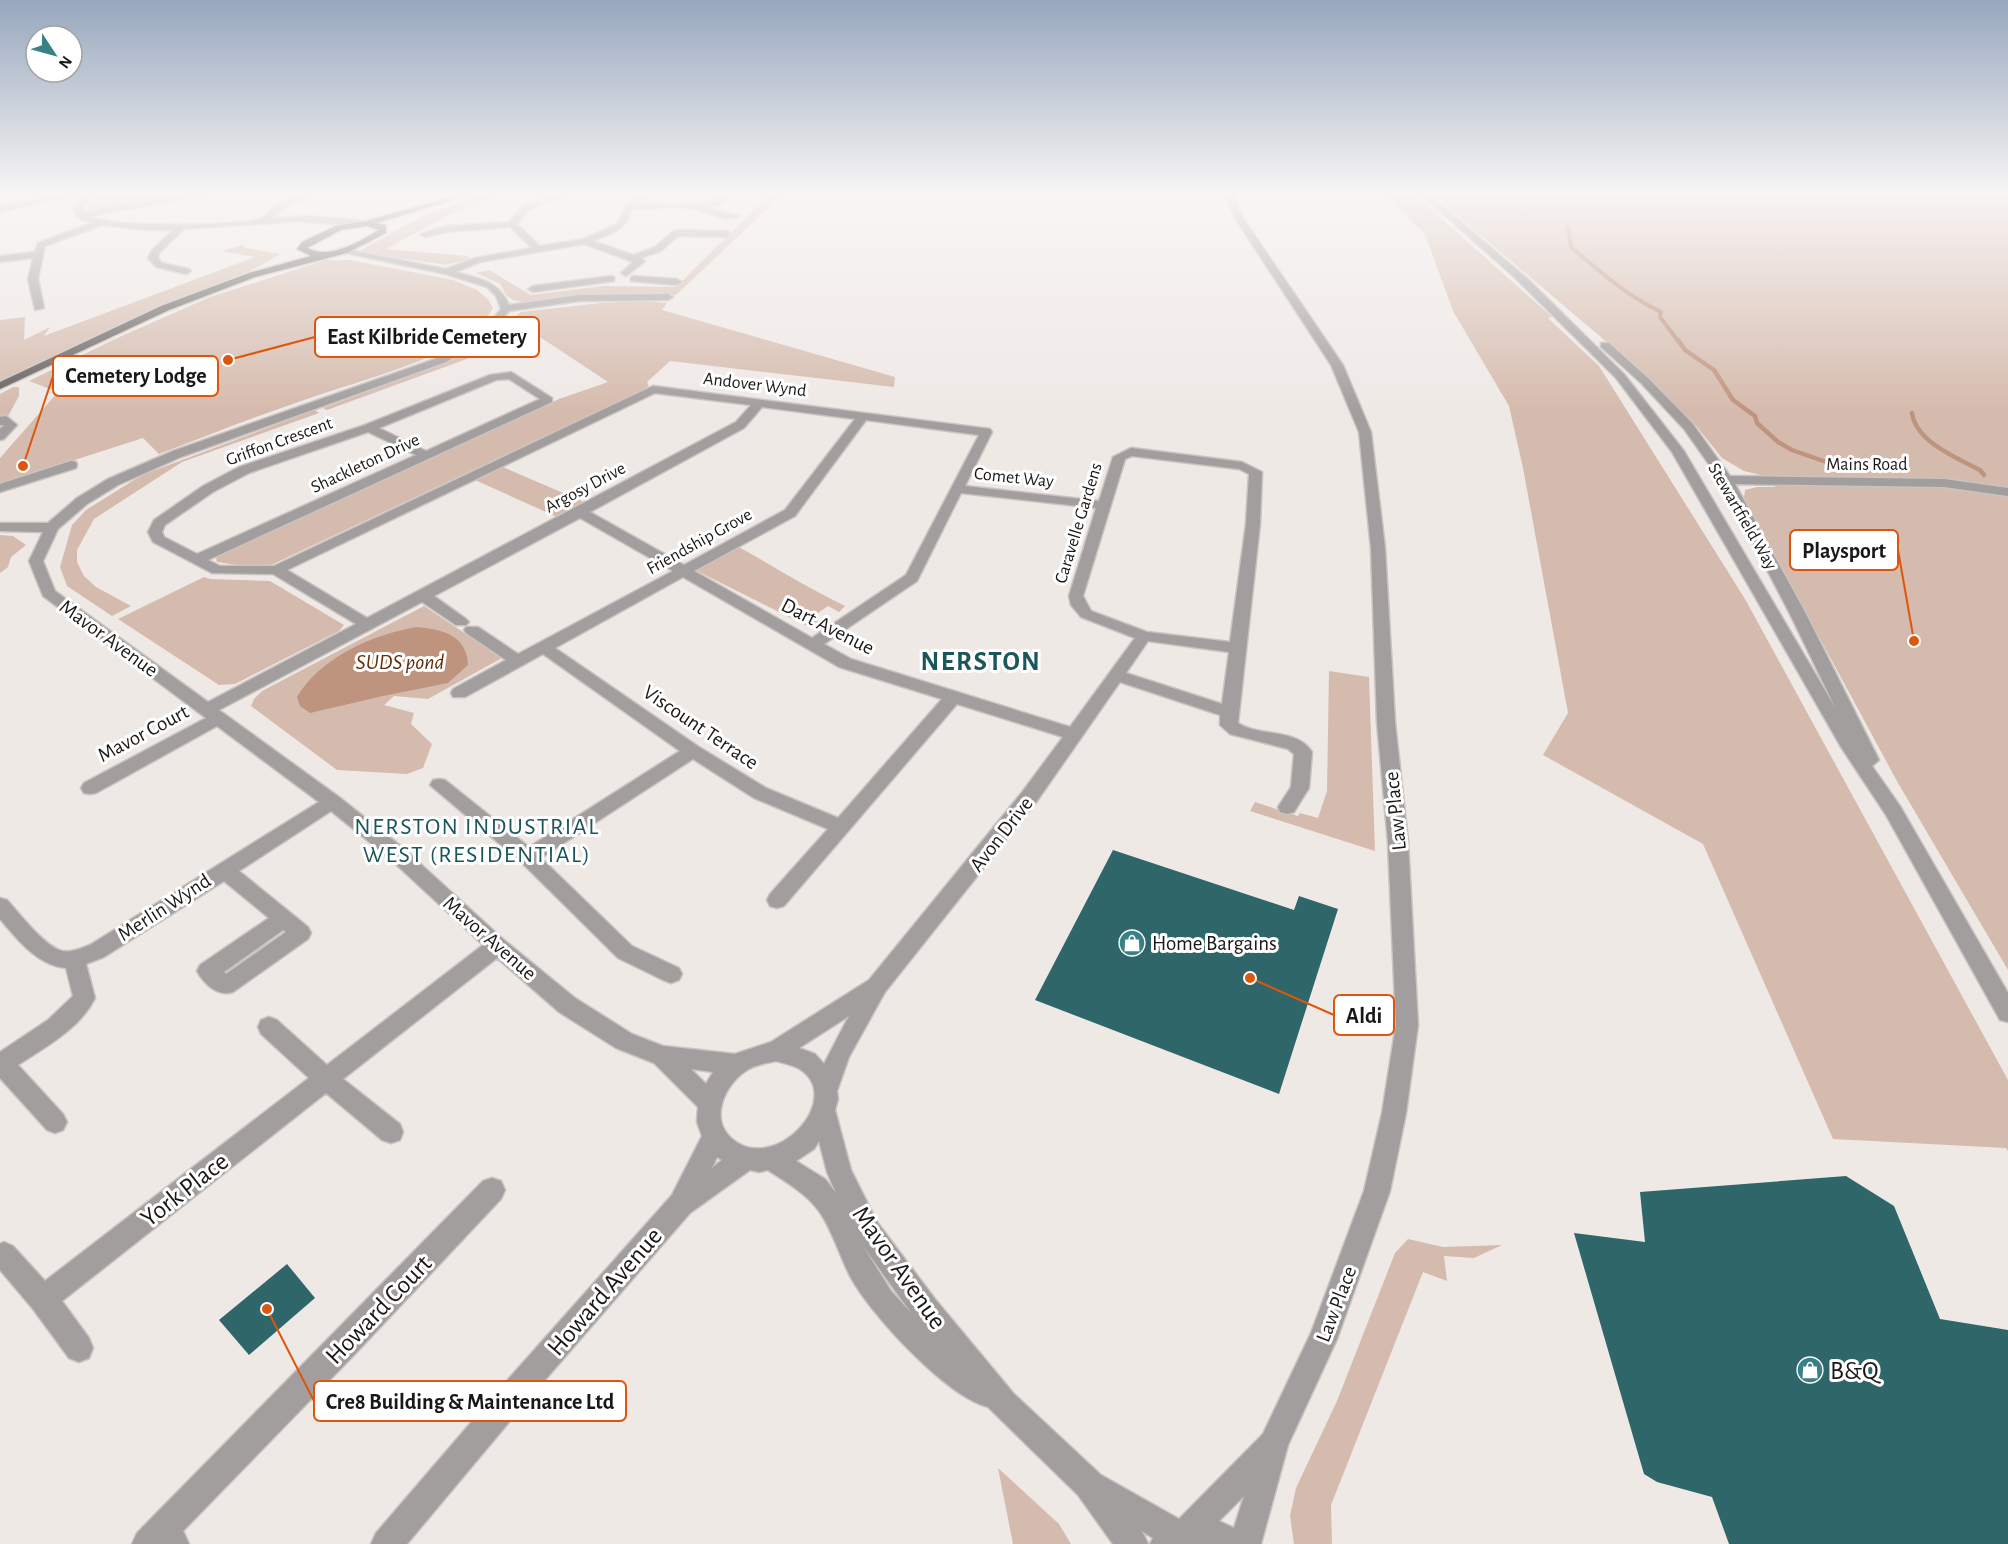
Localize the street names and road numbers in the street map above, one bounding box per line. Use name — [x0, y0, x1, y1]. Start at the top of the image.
street label: Andover Wynd — [702, 370, 807, 400]
street label: Griffon Crescent — [224, 414, 335, 470]
street label: Shackleton Drive — [308, 431, 423, 497]
street label: Mains Road — [1826, 456, 1908, 474]
street label: Argosy Drive — [542, 459, 629, 517]
street label: Stewartfield Way — [1704, 460, 1780, 573]
street label: Caravelle Gardens — [1052, 461, 1106, 586]
street label: Comet Way — [973, 465, 1055, 491]
street label: Friendship Grove — [644, 506, 755, 578]
street label: Dart Avenue — [778, 594, 878, 659]
street label: Mavor Avenue — [56, 596, 162, 681]
street label: Viscount Terrace — [639, 681, 762, 774]
street label: Mavor Court — [94, 701, 192, 766]
street label: Law Place — [1381, 770, 1410, 851]
street label: Avon Drive — [966, 793, 1037, 876]
street label: Merlin Wynd — [114, 870, 215, 945]
street label: Mavor Avenue — [439, 892, 540, 984]
street label: York Place — [136, 1148, 233, 1232]
street label: Mavor Avenue — [847, 1201, 951, 1334]
street label: Howard Avenue — [542, 1223, 667, 1361]
street label: Howard Court — [321, 1250, 437, 1369]
street label: Law Place — [1312, 1263, 1360, 1345]

